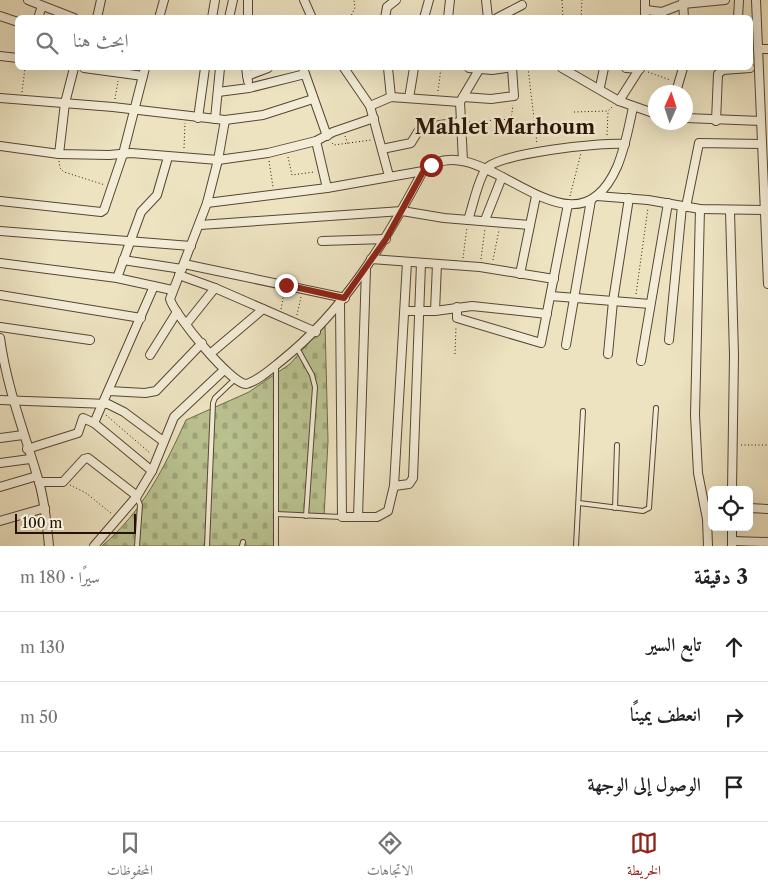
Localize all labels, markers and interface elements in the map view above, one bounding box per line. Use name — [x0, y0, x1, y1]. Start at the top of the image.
search box — [15, 15, 753, 70]
icon: search — [33, 29, 61, 57]
text: ابحث هنا — [73, 29, 129, 52]
north arrow — [648, 85, 693, 130]
district label: Mahlet Marhoum — [415, 115, 595, 139]
route start — [420, 154, 443, 177]
route end — [275, 274, 298, 297]
map controls — [708, 486, 753, 531]
button: locate — [708, 486, 753, 531]
scale bar — [15, 511, 136, 534]
text: 100 m — [22, 514, 62, 532]
text: 3 دقيقة — [694, 564, 748, 589]
text: سيرًا · 180 m — [20, 567, 100, 587]
text: تابع السير — [647, 633, 701, 656]
icon: ahead — [720, 633, 748, 661]
text: 130 m — [20, 637, 65, 657]
text: انعطف يمينًا — [630, 703, 701, 726]
icon: right — [720, 703, 748, 731]
text: 50 m — [20, 707, 58, 727]
text: الوصول إلى الوجهة — [587, 773, 701, 796]
icon: arrive — [720, 773, 748, 801]
tab: المحفوظات — [107, 829, 153, 884]
tab: الاتجاهات — [367, 829, 413, 884]
tab: الخريطة — [627, 829, 661, 884]

